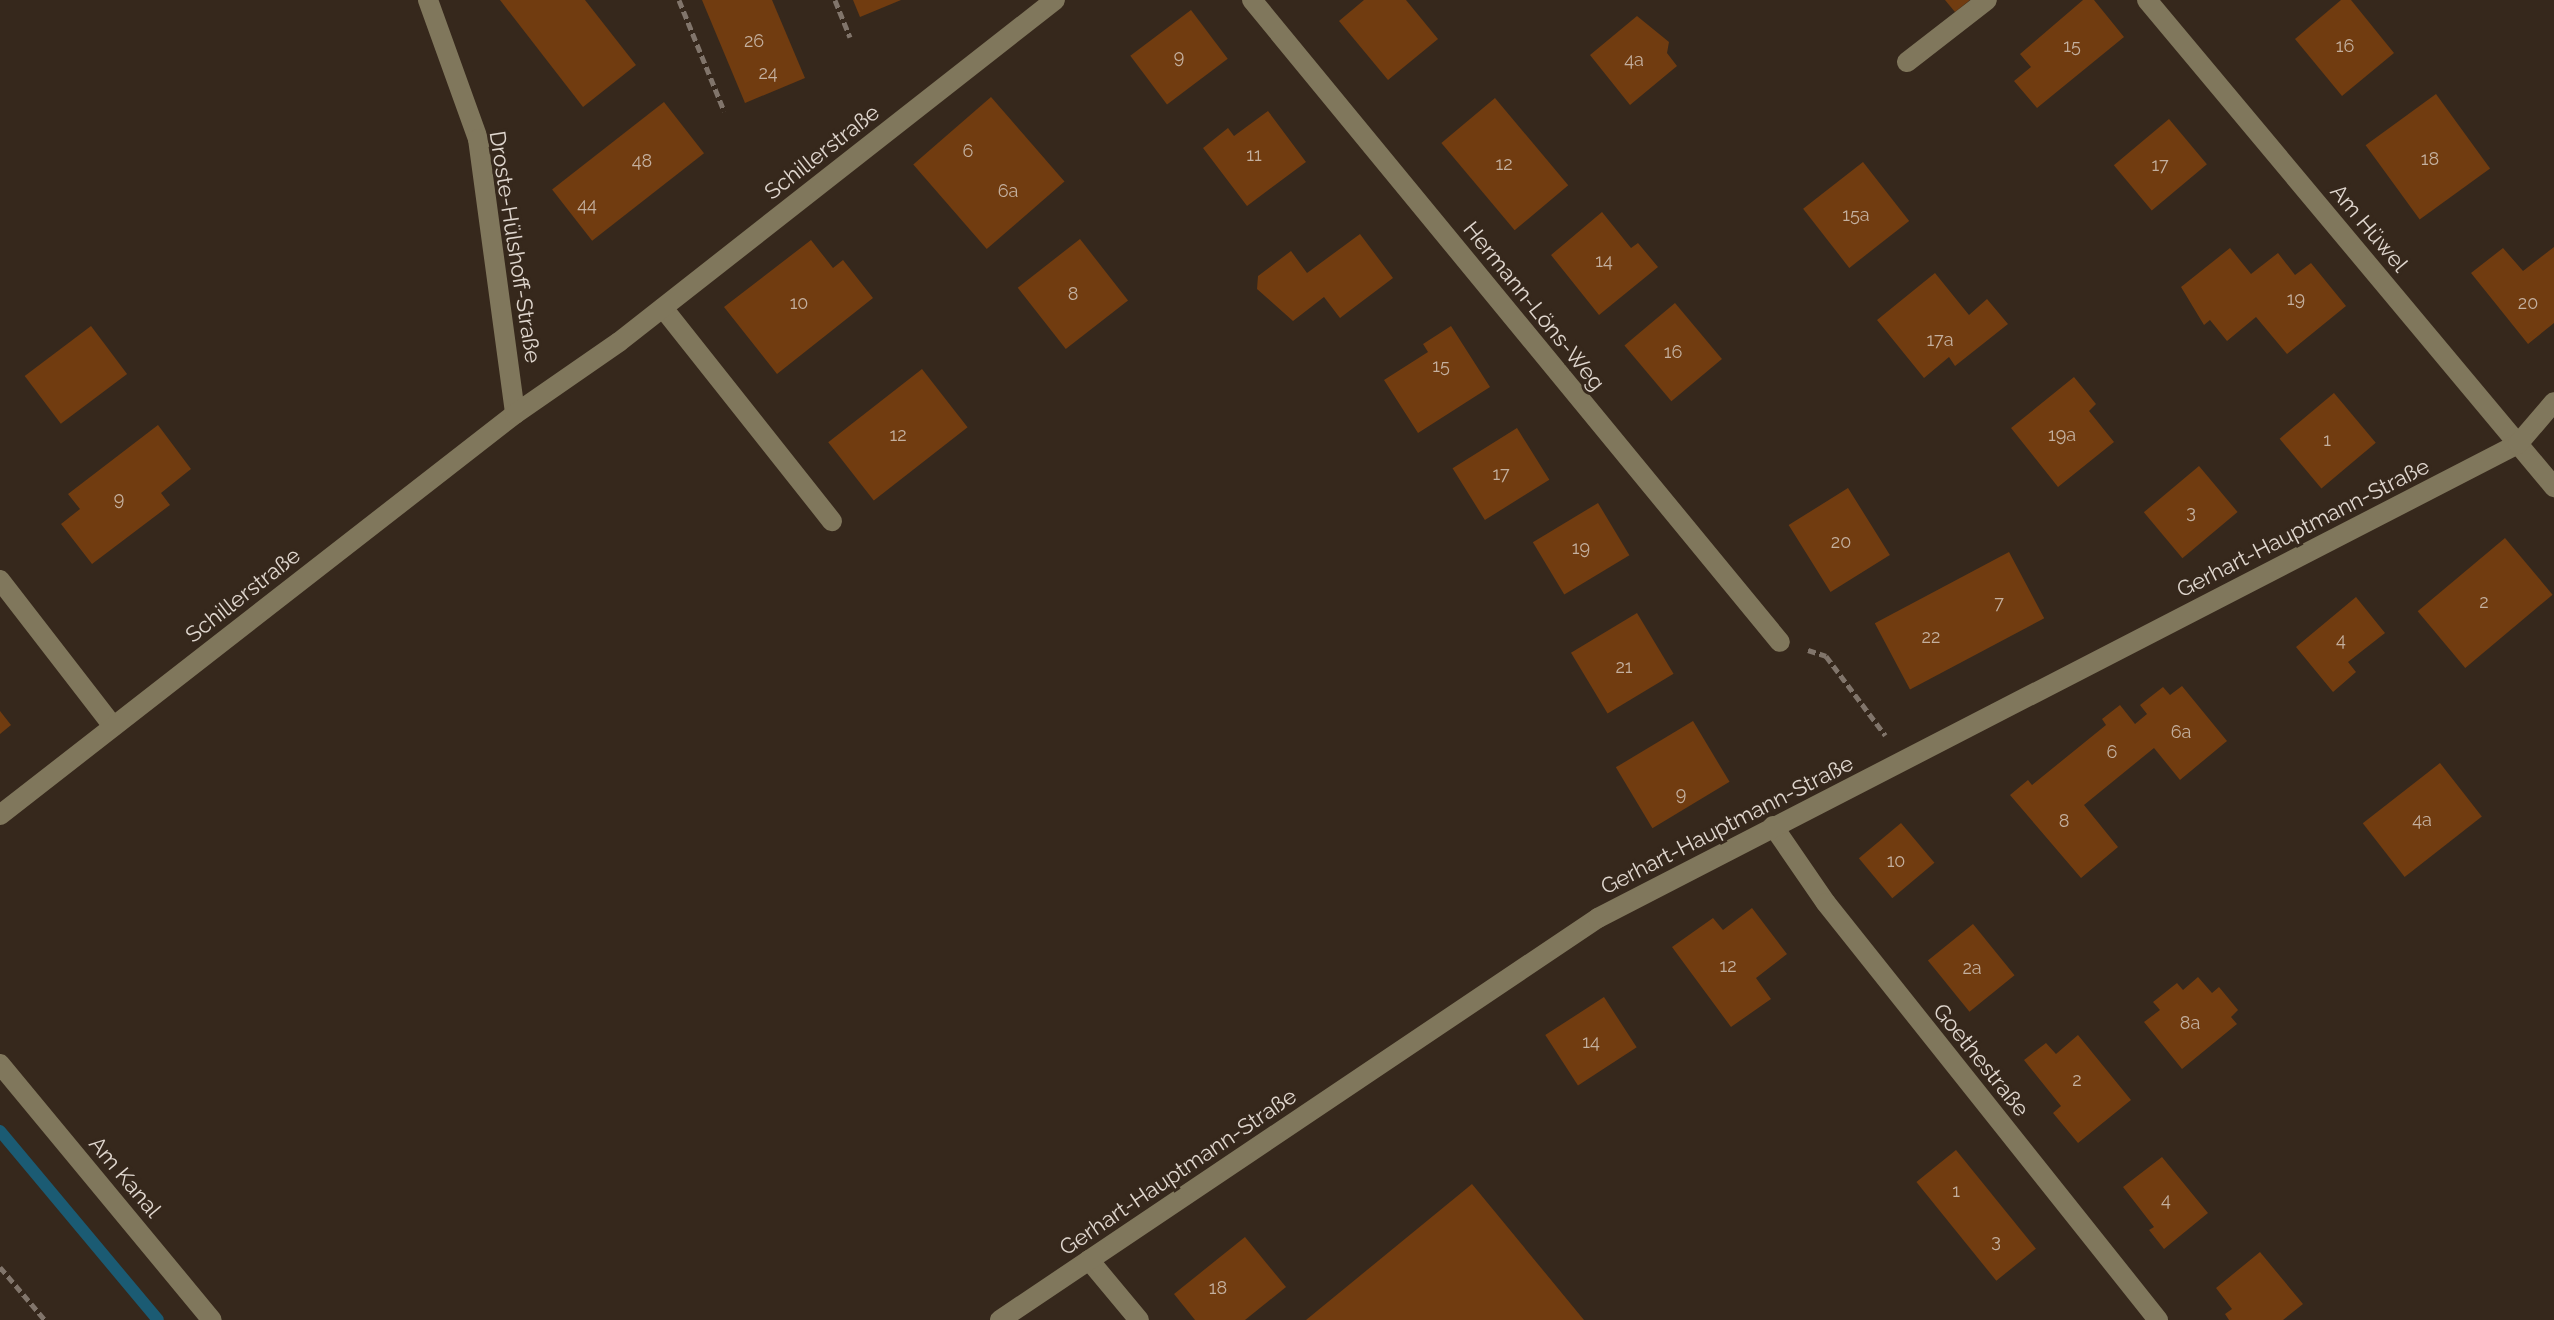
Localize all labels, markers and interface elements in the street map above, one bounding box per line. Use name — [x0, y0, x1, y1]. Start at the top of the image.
house number: 26 — [744, 30, 764, 52]
house number: 15 — [2063, 35, 2081, 57]
house number: 16 — [2336, 35, 2354, 57]
house number: 9 — [1174, 46, 1184, 68]
house number: 4a — [1624, 49, 1644, 71]
house number: 24 — [758, 62, 778, 84]
street label: Schillerstraße — [759, 99, 885, 205]
street label: Droste-Hülshoff-Straße — [484, 129, 546, 365]
house number: 6 — [963, 140, 973, 162]
house number: 11 — [1246, 144, 1262, 166]
house number: 18 — [2421, 148, 2439, 170]
house number: 48 — [632, 150, 652, 172]
house number: 12 — [1495, 153, 1513, 175]
house number: 17 — [2151, 154, 2169, 176]
street label: Am Hüwel — [2325, 179, 2413, 277]
house number: 6a — [998, 180, 1018, 202]
house number: 44 — [577, 194, 597, 216]
house number: 15a — [1842, 204, 1870, 226]
street label: Hermann-Löns-Weg — [1458, 216, 1610, 396]
house number: 14 — [1595, 250, 1613, 272]
house number: 8 — [1068, 283, 1078, 305]
house number: 19 — [2287, 288, 2305, 310]
house number: 10 — [790, 292, 808, 314]
house number: 20 — [2518, 292, 2538, 314]
house number: 17a — [1926, 329, 1954, 351]
house number: 16 — [1664, 341, 1682, 363]
house number: 15 — [1432, 355, 1450, 377]
house number: 12 — [889, 424, 907, 446]
house number: 19a — [2048, 424, 2076, 446]
house number: 1 — [2323, 429, 2331, 451]
street label: Gerhart-Hauptmann-Straße — [2172, 453, 2434, 603]
house number: 17 — [1492, 463, 1510, 485]
house number: 9 — [114, 488, 124, 510]
house number: 3 — [2186, 501, 2196, 523]
house number: 20 — [1831, 531, 1851, 553]
house number: 19 — [1572, 537, 1590, 559]
street label: Schillerstraße — [180, 542, 306, 648]
house number: 2 — [2479, 591, 2489, 613]
house number: 7 — [1994, 592, 2004, 614]
house number: 22 — [1922, 626, 1940, 648]
house number: 4 — [2336, 629, 2346, 651]
house number: 21 — [1615, 656, 1633, 678]
house number: 6a — [2171, 721, 2191, 743]
house number: 6 — [2107, 741, 2117, 763]
street label: Gerhart-Hauptmann-Straße — [1596, 750, 1858, 900]
house number: 9 — [1676, 783, 1686, 805]
house number: 4a — [2412, 809, 2432, 831]
house number: 8 — [2059, 810, 2069, 832]
house number: 10 — [1887, 850, 1905, 872]
house number: 12 — [1719, 955, 1737, 977]
house number: 2a — [1962, 957, 1982, 979]
street label: Goethestraße — [1927, 998, 2035, 1122]
house number: 8a — [2180, 1012, 2200, 1034]
house number: 14 — [1582, 1031, 1600, 1053]
house number: 2 — [2072, 1069, 2082, 1091]
street label: Gerhart-Hauptmann-Straße — [1055, 1083, 1301, 1261]
street label: Am Kanal — [84, 1131, 166, 1223]
house number: 1 — [1952, 1180, 1960, 1202]
house number: 4 — [2161, 1189, 2171, 1211]
house number: 3 — [1991, 1230, 2001, 1252]
house number: 18 — [1209, 1277, 1227, 1299]

